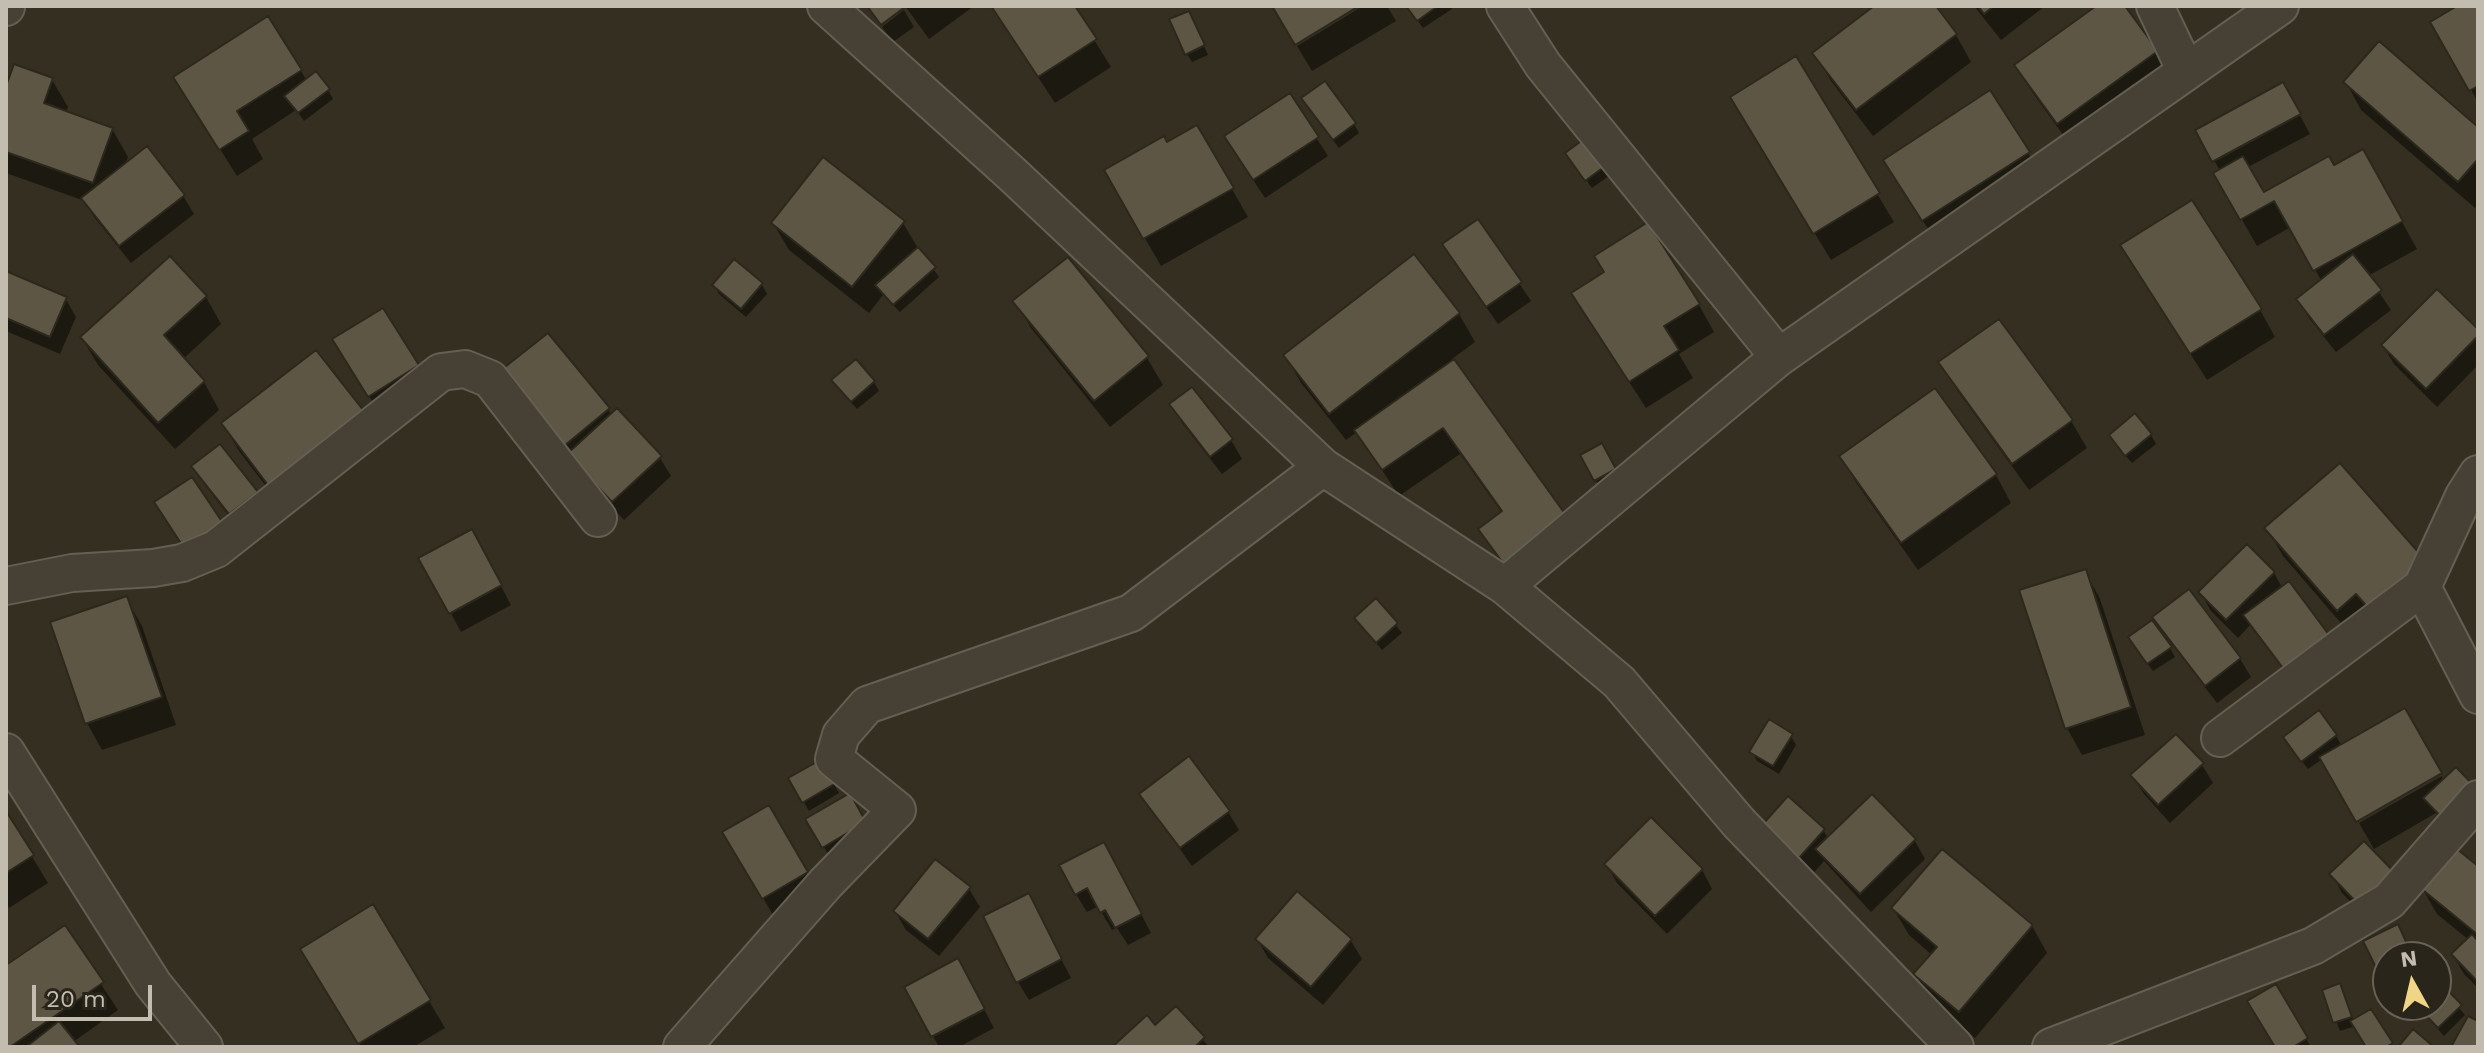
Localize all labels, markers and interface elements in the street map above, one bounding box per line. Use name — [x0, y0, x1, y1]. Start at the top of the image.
north arrow — [2372, 941, 2452, 1021]
text: N — [2399, 945, 2419, 972]
scale bar — [36, 969, 156, 1019]
text: 20 m — [46, 985, 106, 1013]

